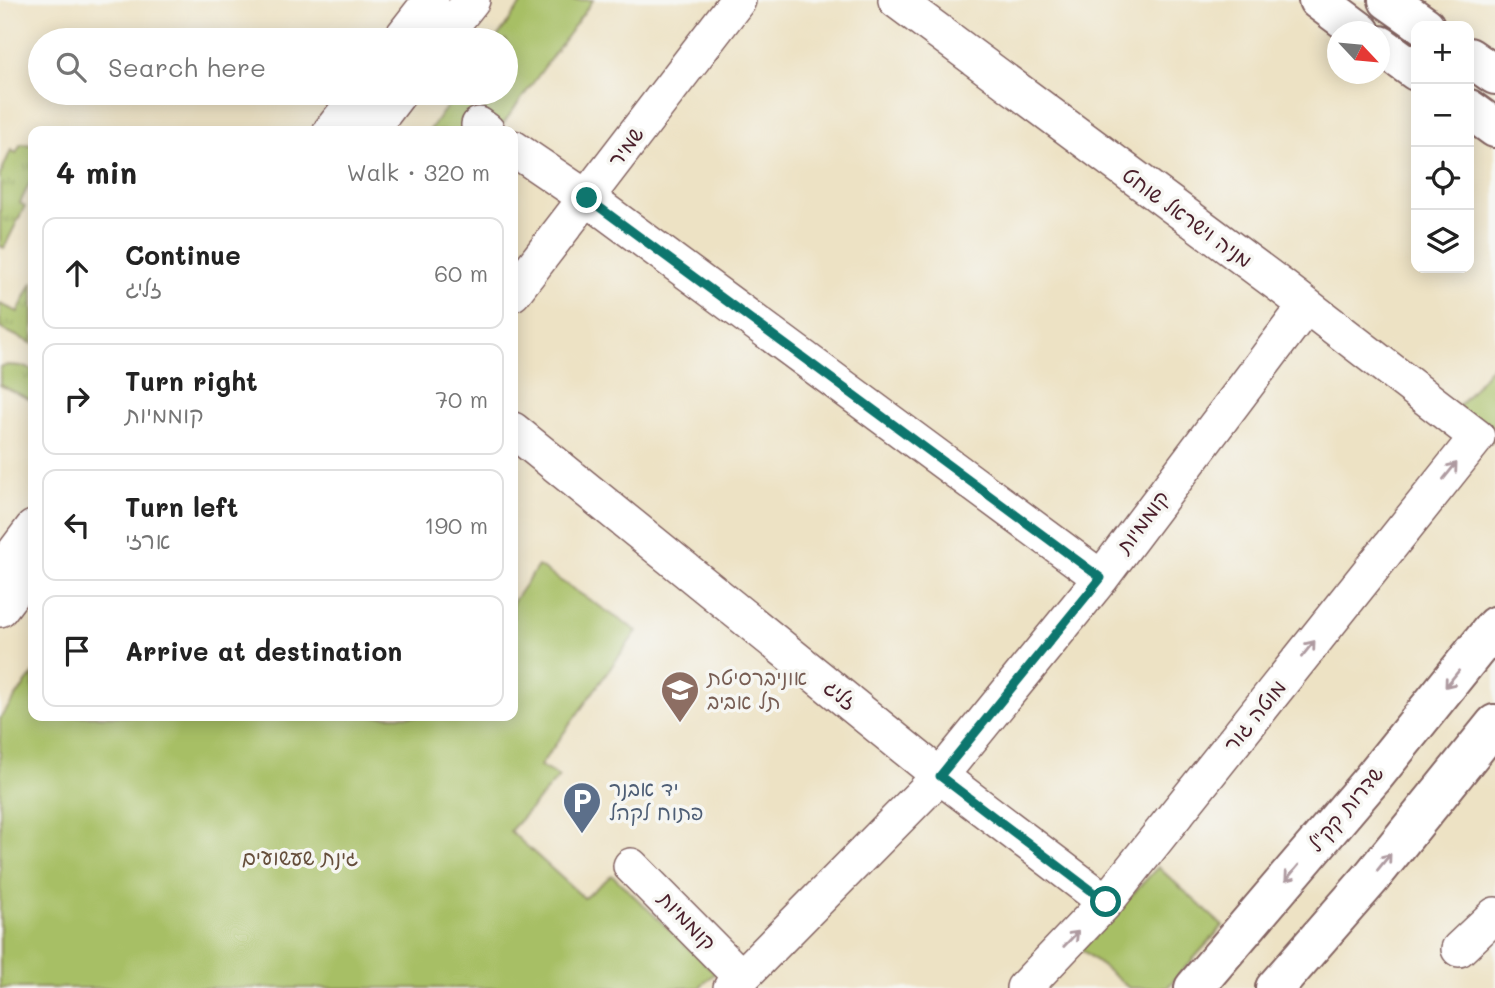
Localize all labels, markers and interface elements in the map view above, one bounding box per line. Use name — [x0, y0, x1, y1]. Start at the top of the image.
north arrow — [1327, 21, 1390, 84]
map controls — [1411, 21, 1474, 273]
button: + — [1411, 21, 1474, 84]
search box — [28, 28, 518, 105]
icon: search — [52, 48, 90, 86]
text: Search here — [108, 50, 266, 84]
button: − — [1411, 84, 1474, 147]
street label: שמיר — [601, 120, 649, 172]
button: locate — [1411, 147, 1474, 210]
text: 4 min — [56, 152, 137, 192]
text: Walk · 320 m — [347, 157, 490, 187]
street label: מניה וישראל שוחט — [1117, 160, 1258, 273]
route end — [571, 182, 602, 213]
button: layers — [1411, 210, 1474, 273]
text: Continue — [125, 238, 241, 272]
icon: ahead — [58, 254, 96, 292]
text: 60 m — [434, 258, 488, 288]
text: זליג — [125, 273, 162, 303]
text: Turn right — [125, 364, 258, 398]
icon: right — [58, 380, 96, 418]
text: 70 m — [435, 384, 488, 414]
text: קוממיות — [125, 399, 204, 429]
one-way arrow — [1443, 463, 1458, 481]
street label: קוממיות — [1108, 484, 1174, 560]
text: Turn left — [125, 490, 238, 524]
icon: left — [58, 506, 96, 544]
text: 190 m — [424, 510, 488, 540]
text: ארזי — [125, 525, 170, 555]
icon: arrive — [58, 632, 96, 670]
text: Arrive at destination — [125, 634, 402, 668]
one-way arrow — [1301, 641, 1316, 659]
place label: אוניברסיטת תל אביב — [706, 663, 807, 714]
school or university icon: אוניברסיטת תל אביב — [659, 669, 701, 724]
one-way arrow — [1445, 669, 1460, 688]
street label: זליג — [819, 673, 863, 715]
street label: מוטה גור — [1217, 674, 1291, 757]
street label: שדרות קק"ל — [1301, 759, 1389, 857]
place label: יד אבנר פתוח לקהל — [609, 774, 704, 826]
parking icon: יד אבנר פתוח לקהל — [561, 780, 603, 835]
park label: גינת שעשועים — [242, 843, 358, 870]
one-way arrow — [1376, 854, 1391, 872]
one-way arrow — [1284, 864, 1300, 882]
street label: קוממיות — [652, 883, 723, 955]
route start — [1090, 886, 1121, 917]
one-way arrow — [1063, 931, 1080, 948]

